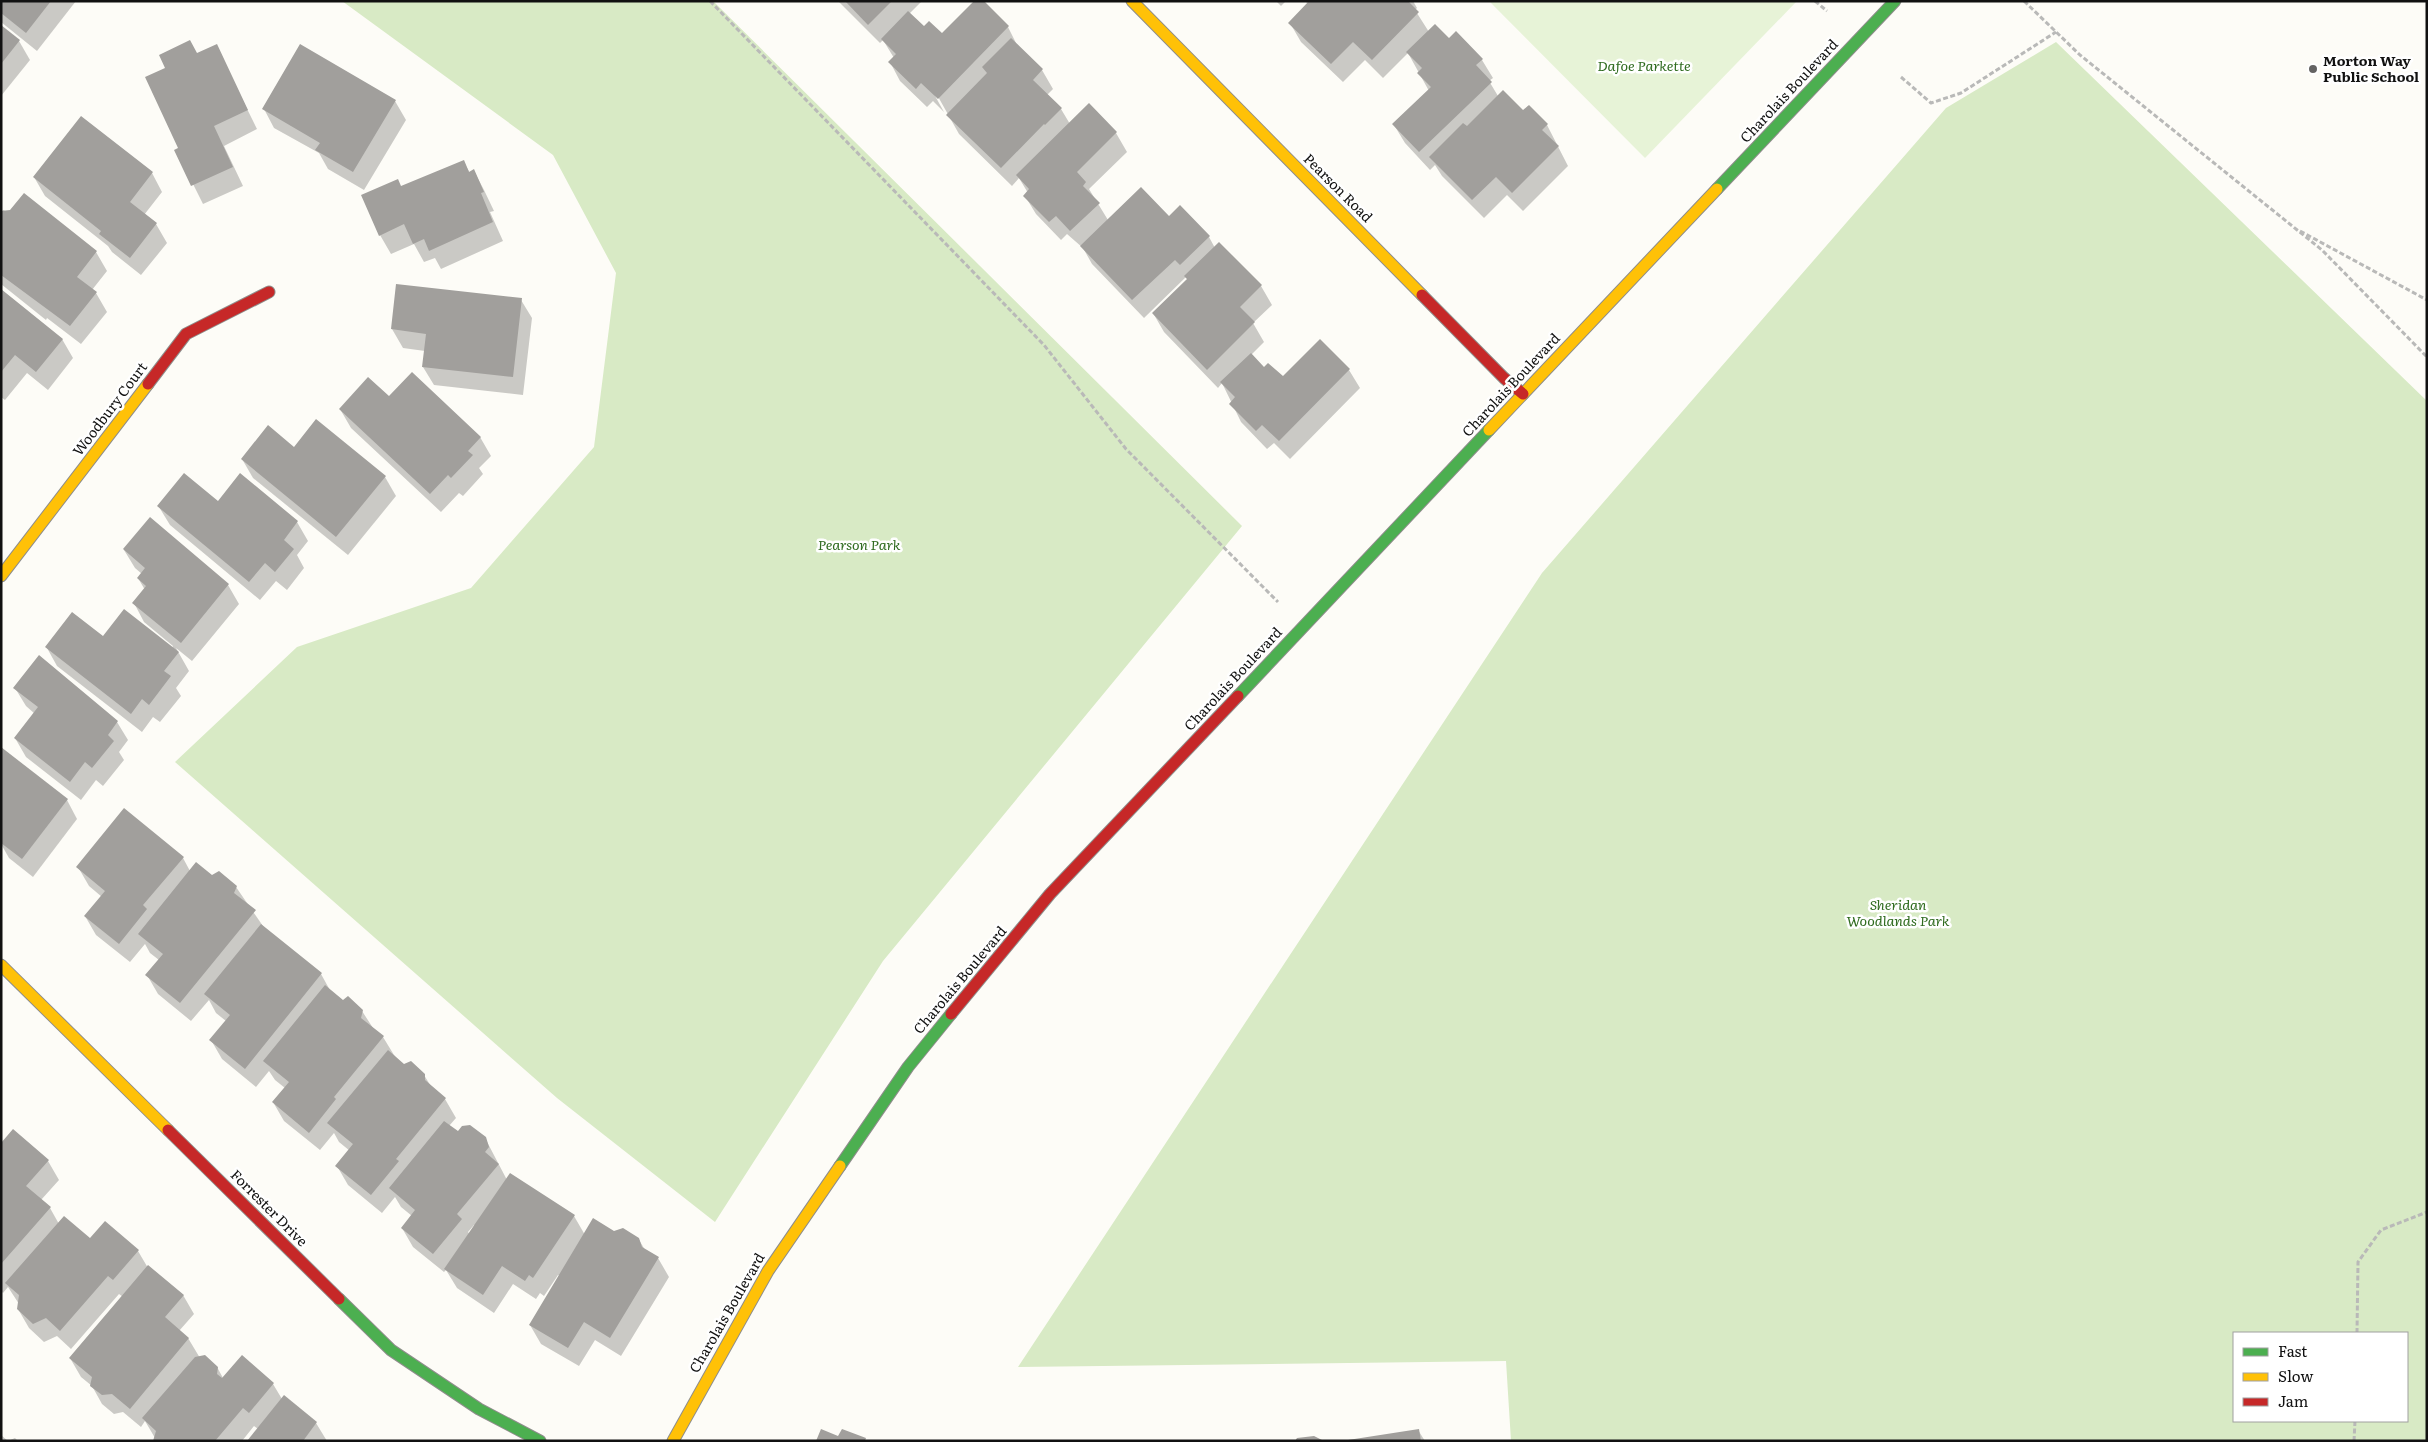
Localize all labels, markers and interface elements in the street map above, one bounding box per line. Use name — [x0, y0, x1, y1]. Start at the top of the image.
street label: Charolais Boulevard — [1735, 34, 1842, 147]
place label: Morton Way Public School — [2323, 50, 2419, 86]
park label: Dafoe Parkette — [1597, 55, 1691, 75]
marker: Morton Way Public School — [2307, 63, 2319, 75]
street label: Pearson Road — [1300, 148, 1378, 227]
street label: Charolais Boulevard — [1457, 328, 1564, 441]
street label: Woodbury Court — [67, 357, 151, 459]
park label: Pearson Park — [818, 534, 901, 554]
street label: Charolais Boulevard — [1179, 622, 1286, 735]
park label: Sheridan Woodlands Park — [1847, 894, 1950, 930]
street label: Charolais Boulevard — [908, 921, 1011, 1038]
street label: Forrester Drive — [227, 1164, 313, 1250]
street label: Charolais Boulevard — [684, 1249, 769, 1376]
legend — [2233, 1332, 2408, 1422]
text: Fast — [2278, 1339, 2307, 1362]
text: Slow — [2278, 1364, 2313, 1387]
text: Jam — [2278, 1389, 2309, 1412]

